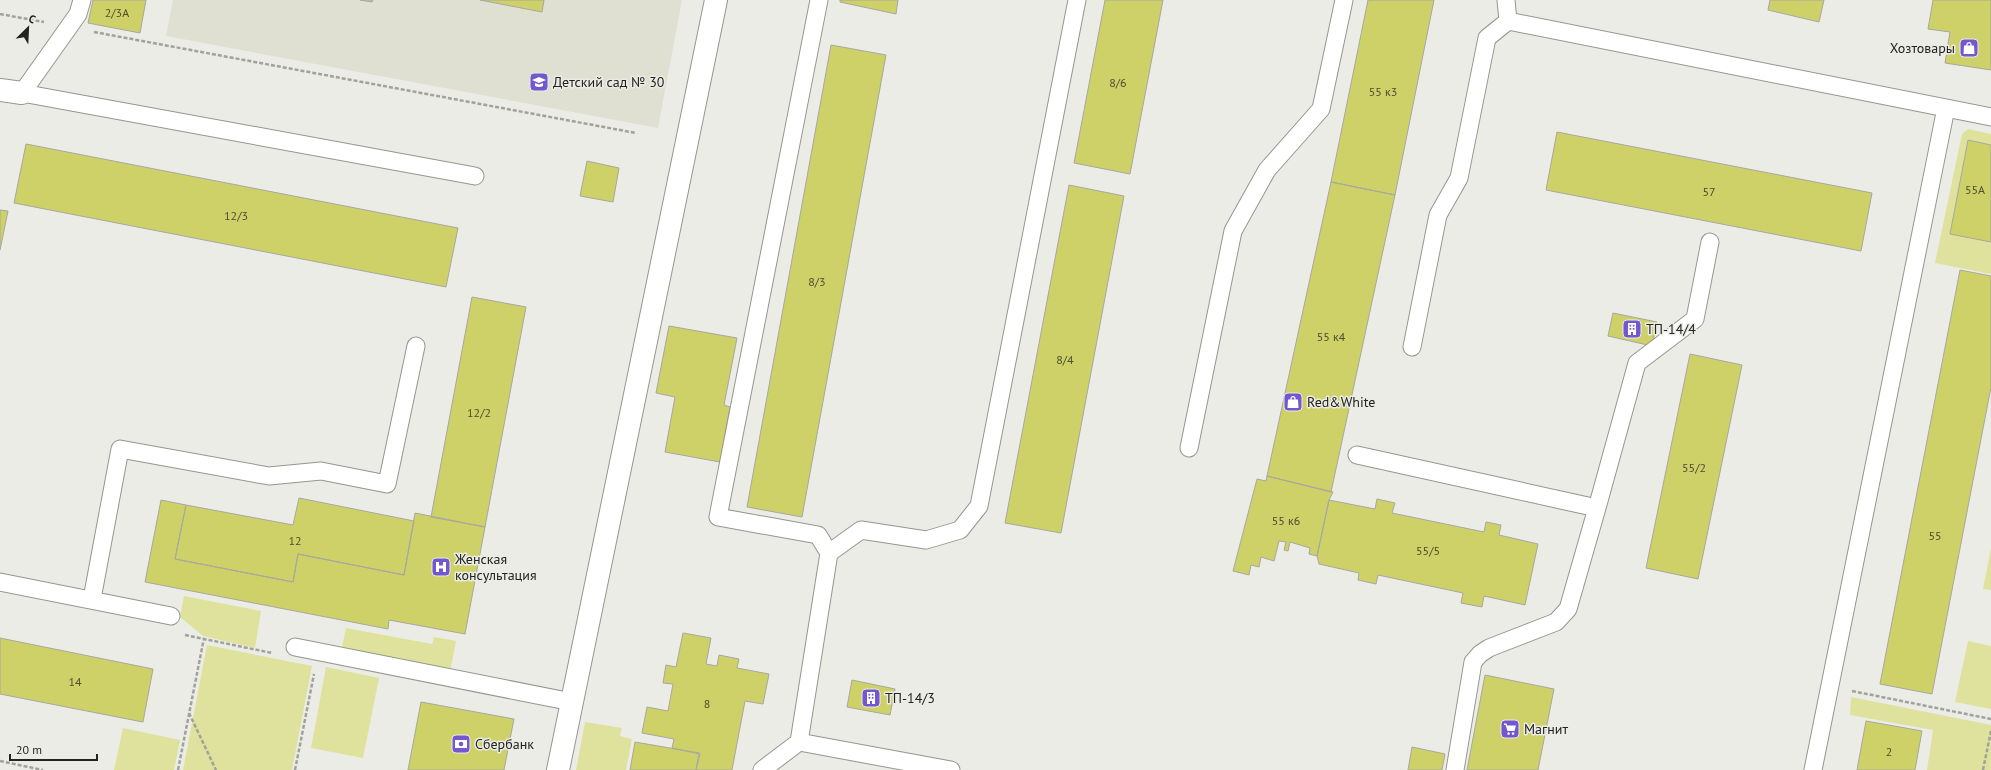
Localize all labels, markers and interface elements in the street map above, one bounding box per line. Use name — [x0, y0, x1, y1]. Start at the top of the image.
house number: 2/3А — [105, 5, 129, 20]
north arrow — [8, 8, 48, 48]
text: С — [26, 11, 38, 27]
shop icon: Хозтовары — [1958, 37, 1980, 59]
place label: Хозтовары — [1890, 39, 1955, 57]
school or university icon: Детский сад № 30 — [528, 71, 550, 93]
place label: Детский сад № 30 — [553, 73, 665, 91]
house number: 8/6 — [1109, 75, 1127, 90]
house number: 55 к3 — [1369, 84, 1397, 99]
house number: 55А — [1965, 182, 1985, 197]
house number: 57 — [1702, 184, 1716, 199]
house number: 12/3 — [224, 208, 248, 223]
house number: 8/3 — [808, 274, 826, 289]
building icon: ТП-14/4 — [1621, 318, 1643, 340]
place label: ТП-14/4 — [1646, 320, 1696, 338]
house number: 55 к4 — [1317, 329, 1346, 344]
house number: 8/4 — [1056, 352, 1074, 367]
shop icon: Red&White — [1282, 391, 1304, 413]
place label: Red&White — [1307, 393, 1375, 411]
house number: 12/2 — [467, 405, 491, 420]
house number: 55/2 — [1682, 460, 1706, 475]
house number: 55 к6 — [1272, 513, 1300, 528]
house number: 55 — [1928, 528, 1942, 543]
house number: 12 — [288, 533, 302, 548]
house number: 55/5 — [1416, 543, 1440, 558]
place label: Женская консультация — [454, 550, 537, 584]
hospital icon: Женская консультация — [430, 556, 452, 578]
house number: 14 — [68, 674, 82, 689]
building icon: ТП-14/3 — [860, 687, 882, 709]
place label: ТП-14/3 — [885, 689, 935, 707]
house number: 8 — [704, 696, 710, 711]
supermarket icon: Магнит — [1499, 718, 1521, 740]
place label: Магнит — [1524, 720, 1568, 738]
bank icon: Сбербанк — [450, 733, 472, 755]
place label: Сбербанк — [475, 735, 534, 753]
scale bar — [10, 736, 97, 762]
text: 20 m — [16, 742, 42, 757]
house number: 2 — [1886, 744, 1892, 759]

